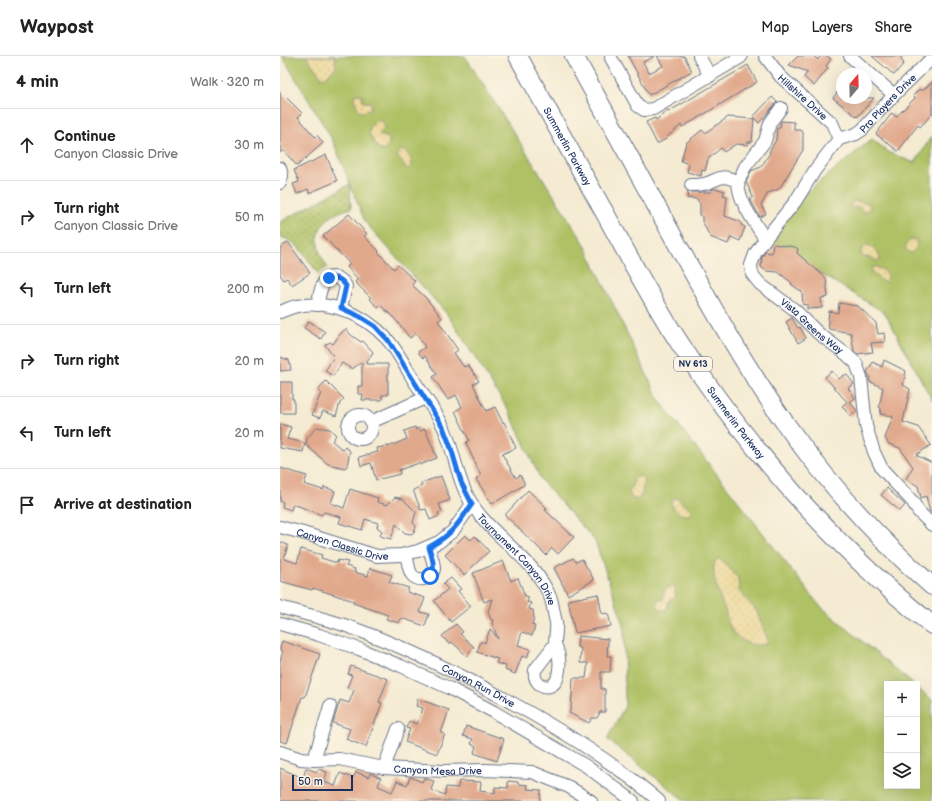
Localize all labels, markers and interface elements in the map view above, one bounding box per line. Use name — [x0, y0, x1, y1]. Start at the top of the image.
text: Waypost — [20, 16, 94, 39]
text: Map — [761, 19, 789, 36]
text: Layers — [811, 19, 853, 36]
text: Share — [875, 19, 912, 36]
north arrow — [836, 68, 872, 104]
text: 4 min — [16, 72, 59, 92]
street label: Hillshire Drive — [775, 72, 830, 123]
street label: Pro Players Drive — [857, 72, 919, 136]
text: Walk · 320 m — [190, 74, 264, 90]
street label: Summerlin Parkway — [540, 105, 593, 188]
text: Continue — [54, 127, 116, 146]
icon: ahead — [16, 134, 38, 156]
text: 30 m — [234, 137, 264, 153]
text: Canyon Classic Drive — [54, 146, 178, 162]
text: Turn right — [54, 199, 119, 218]
icon: right — [16, 206, 38, 228]
text: 50 m — [235, 209, 264, 225]
text: Canyon Classic Drive — [54, 218, 178, 234]
route end — [320, 269, 338, 287]
icon: left — [16, 278, 38, 300]
text: Turn left — [54, 279, 111, 298]
text: 200 m — [227, 281, 264, 297]
street label: Vista Greens Way — [778, 296, 846, 357]
icon: right — [16, 350, 38, 372]
text: Turn right — [54, 351, 119, 370]
text: 20 m — [234, 353, 264, 369]
road number: NV 613 — [674, 357, 712, 371]
street label: Summerlin Parkway — [704, 385, 767, 462]
icon: left — [16, 422, 38, 444]
text: Turn left — [54, 423, 111, 442]
text: 20 m — [234, 425, 264, 441]
icon: arrive — [16, 494, 38, 516]
text: Arrive at destination — [54, 495, 192, 514]
street label: Tournament Canyon Drive — [474, 512, 557, 606]
street label: Canyon Classic Drive — [295, 527, 389, 563]
route start — [421, 567, 439, 585]
street label: Canyon Run Drive — [439, 662, 517, 710]
map controls — [884, 681, 920, 789]
button: + — [884, 681, 920, 717]
button: − — [884, 717, 920, 753]
button: layers — [884, 753, 920, 789]
street label: Canyon Mesa Drive — [393, 763, 482, 778]
scale bar — [292, 773, 353, 792]
text: 50 m — [298, 775, 323, 788]

